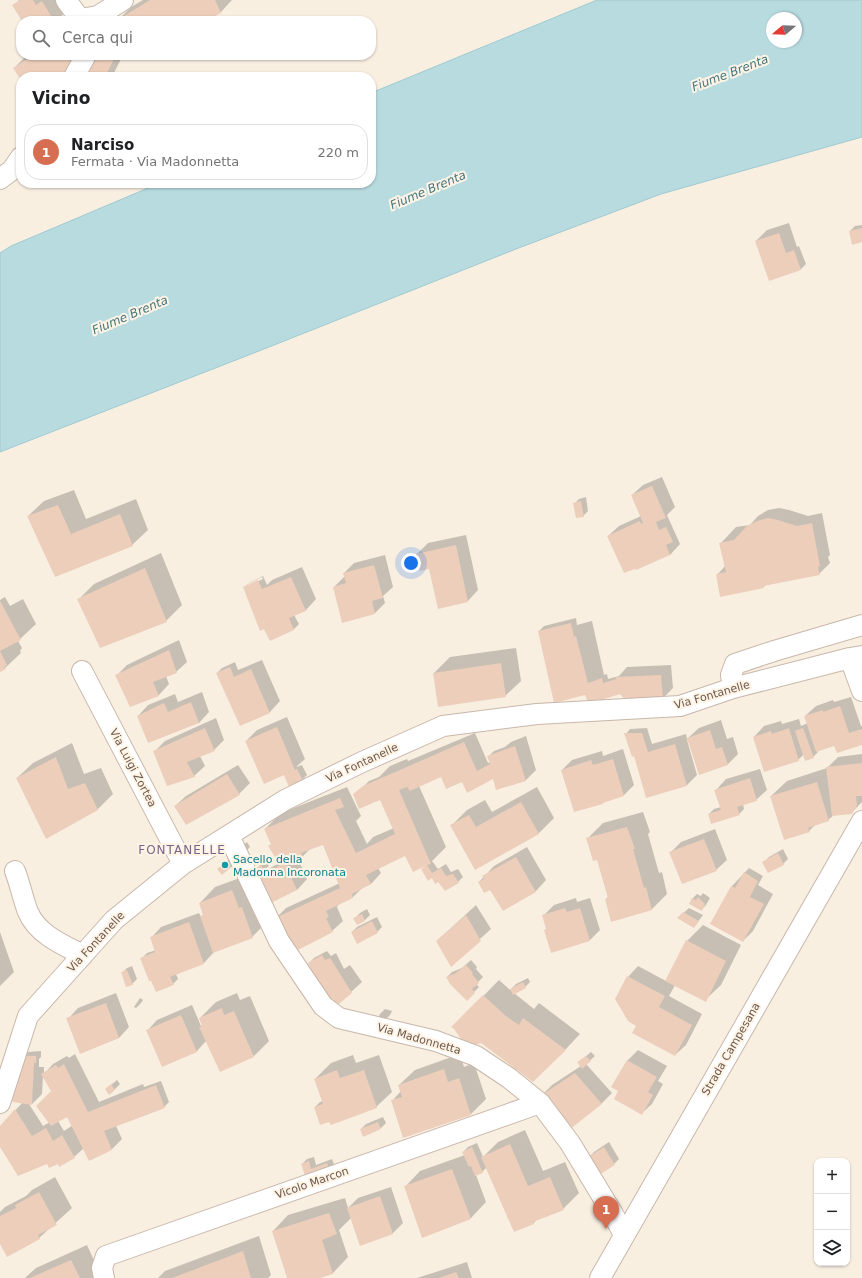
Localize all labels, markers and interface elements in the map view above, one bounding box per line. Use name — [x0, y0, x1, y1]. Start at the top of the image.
north arrow — [766, 12, 802, 48]
search box — [16, 16, 376, 60]
icon: search — [30, 27, 52, 49]
text: Cerca qui — [62, 29, 133, 47]
water label: Fiume Brenta — [690, 52, 770, 94]
text: Vicino — [32, 88, 90, 108]
text: Narciso — [71, 136, 134, 154]
text: 1 — [41, 145, 51, 160]
text: 220 m — [317, 145, 359, 160]
text: Fermata · Via Madonnetta — [71, 154, 239, 169]
water label: Fiume Brenta — [388, 168, 468, 212]
water label: Fiume Brenta — [90, 293, 170, 337]
your location — [401, 553, 421, 573]
street label: Via Fontanelle — [673, 678, 751, 712]
street label: Via Luigi Zortea — [107, 727, 159, 809]
street label: Via Fontanelle — [324, 741, 400, 785]
district label: FONTANELLE — [138, 843, 226, 857]
place label: Sacello della Madonna Incoronata — [233, 853, 346, 879]
marker: Sacello della Madonna Incoronata — [220, 860, 230, 870]
street label: Via Fontanelle — [65, 909, 127, 975]
street label: Strada Campesana — [699, 1000, 763, 1098]
street label: Via Madonnetta — [376, 1021, 462, 1057]
map controls — [814, 1158, 850, 1266]
button: + — [814, 1158, 850, 1194]
street label: Vicolo Marcon — [274, 1164, 350, 1202]
button: − — [814, 1194, 850, 1230]
pin: 1 — [593, 1196, 619, 1229]
button: layers — [814, 1230, 850, 1266]

